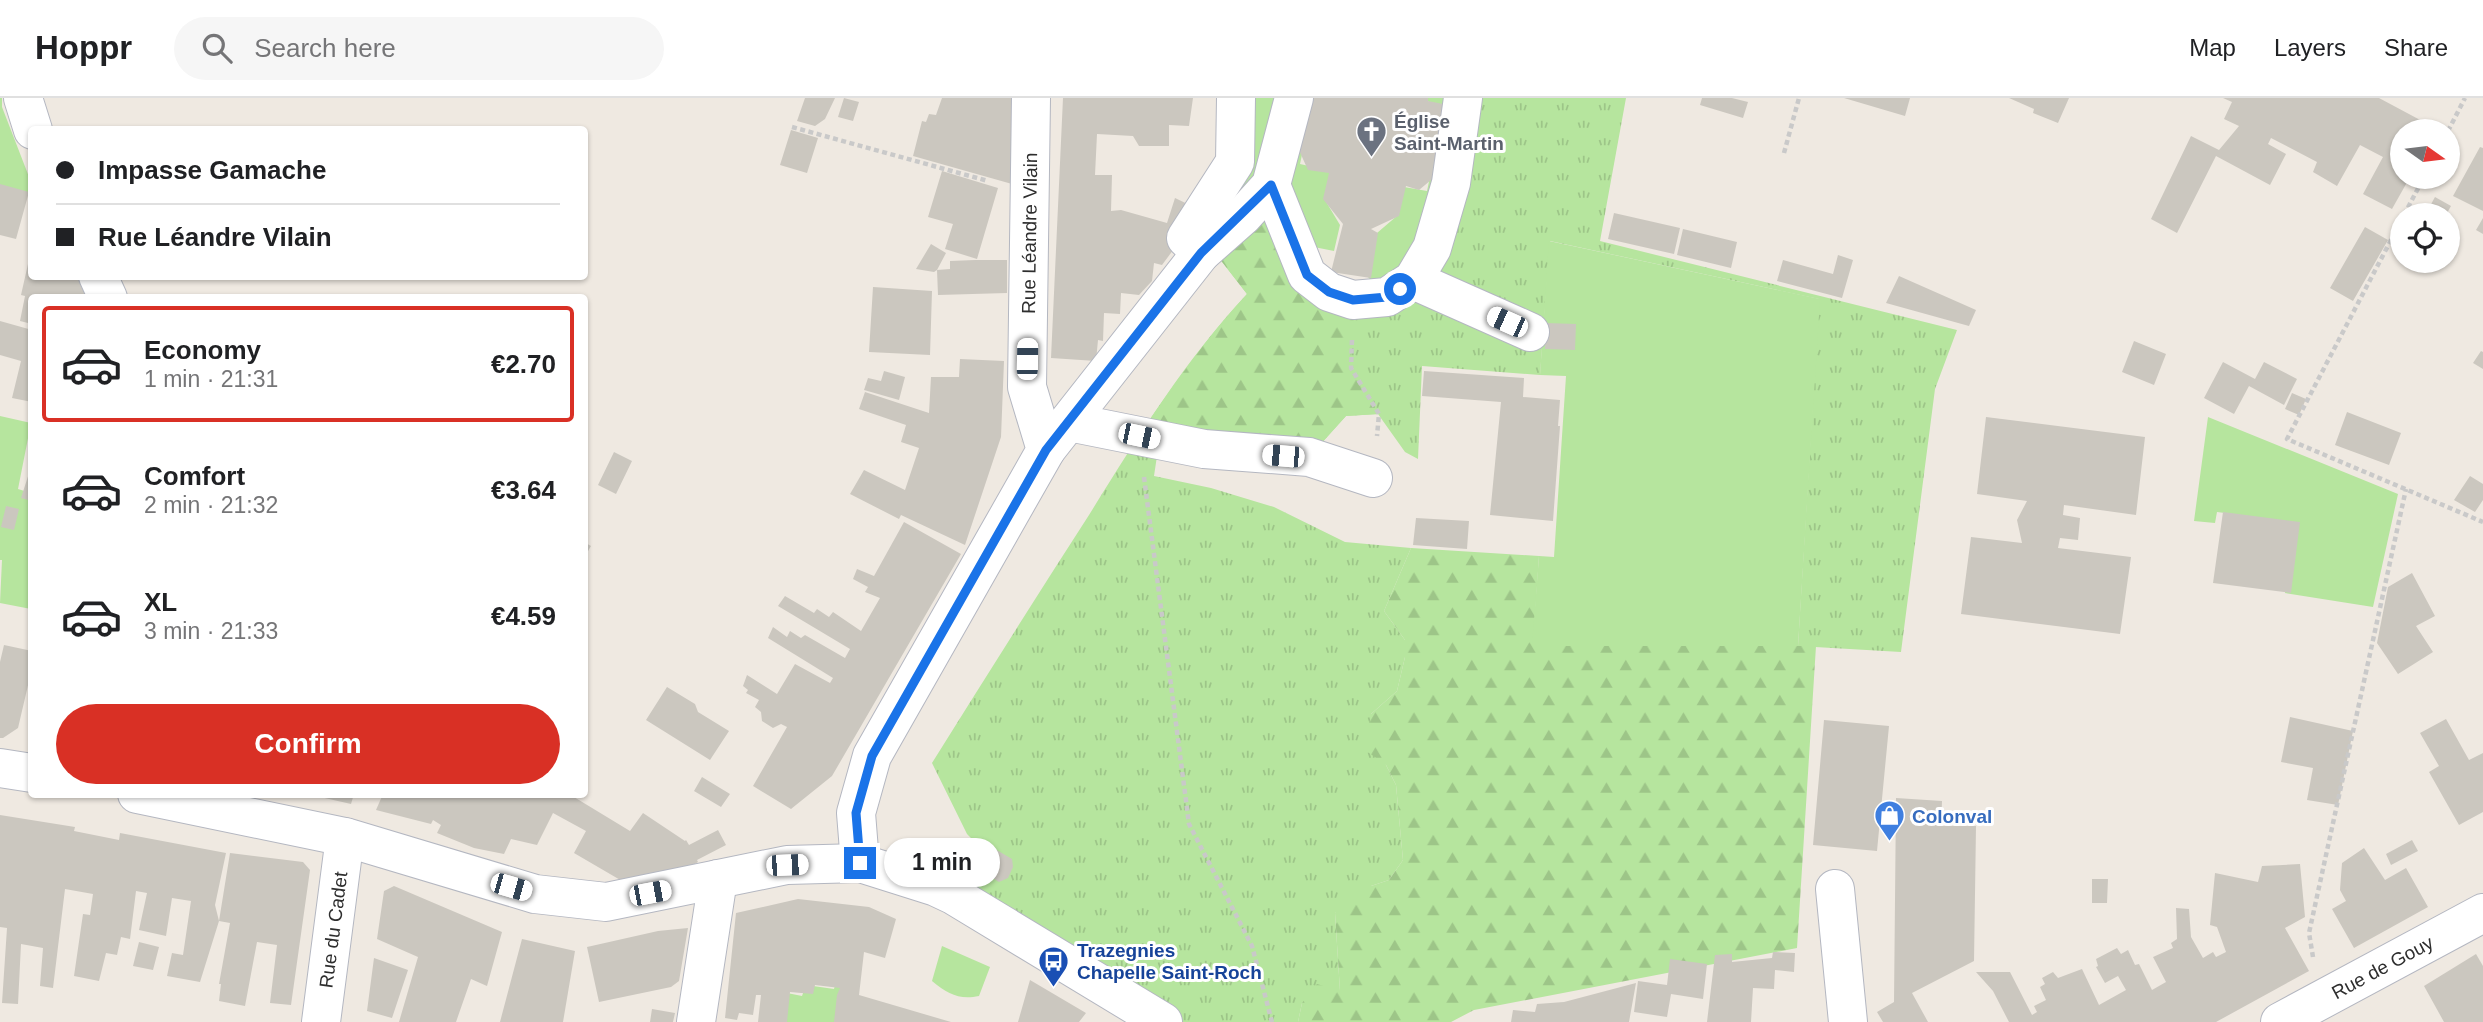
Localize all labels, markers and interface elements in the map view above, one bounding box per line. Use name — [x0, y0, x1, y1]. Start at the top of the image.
search box — [174, 17, 664, 80]
text: Hoppr — [35, 29, 132, 66]
icon: search — [198, 29, 236, 67]
text: Search here — [254, 33, 396, 63]
text: Map — [2189, 34, 2236, 61]
text: Layers — [2274, 34, 2346, 61]
text: Share — [2384, 34, 2448, 61]
place label: Église Saint-Martin — [1394, 111, 1504, 154]
church icon: Église Saint-Martin — [1354, 115, 1388, 159]
north arrow — [2390, 119, 2460, 189]
map controls — [2390, 119, 2460, 273]
street label: Rue Léandre Vilain — [1018, 152, 1041, 314]
text: Impasse Gamache — [98, 155, 326, 185]
button: locate — [2390, 203, 2460, 273]
text: Rue Léandre Vilain — [98, 222, 332, 252]
route start — [1384, 273, 1416, 305]
car — [1484, 304, 1531, 340]
icon: car — [60, 333, 123, 396]
text: Economy — [144, 335, 261, 365]
car — [1017, 338, 1038, 380]
text: €2.70 — [491, 349, 556, 379]
text: 1 min · 21:31 — [144, 366, 278, 392]
car — [1117, 421, 1162, 451]
car — [1262, 444, 1305, 468]
icon: car — [60, 459, 123, 522]
text: Comfort — [144, 461, 245, 491]
text: €3.64 — [491, 475, 556, 505]
text: 2 min · 21:32 — [144, 492, 278, 518]
icon: car — [60, 585, 123, 648]
text: XL — [144, 587, 177, 617]
text: €4.59 — [491, 601, 556, 631]
text: 3 min · 21:33 — [144, 618, 278, 644]
button: Confirm — [56, 704, 560, 784]
shop icon: Colonval — [1872, 799, 1906, 843]
place label: Colonval — [1912, 806, 1992, 827]
callout: 1 min — [884, 838, 1000, 888]
route end — [844, 847, 876, 879]
text: 1 min — [912, 849, 972, 875]
car — [766, 854, 809, 876]
street label: Rue du Cadet — [315, 870, 351, 989]
car — [488, 871, 535, 903]
car — [628, 879, 673, 907]
street label: Rue de Gouy — [2328, 931, 2437, 1003]
place label: Trazegnies Chapelle Saint-Roch — [1077, 940, 1262, 983]
bus stop icon: Trazegnies Chapelle Saint-Roch — [1037, 944, 1071, 988]

